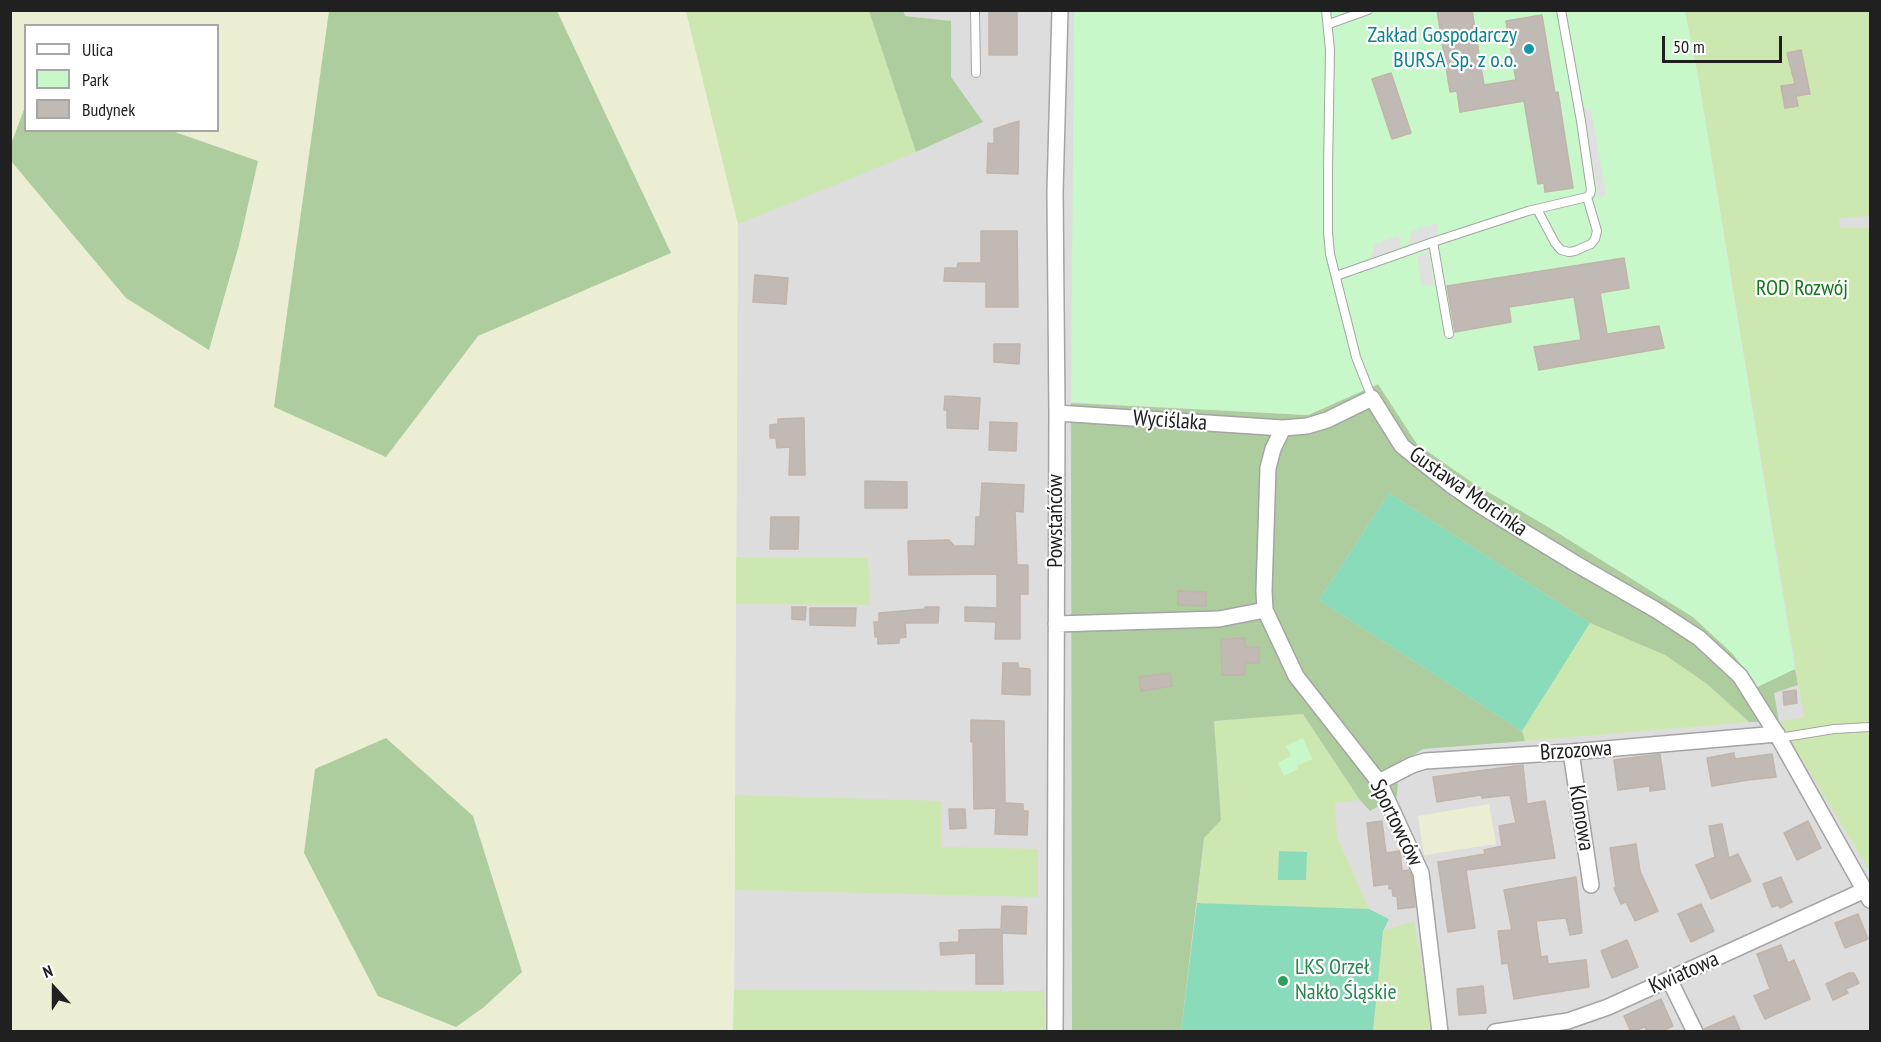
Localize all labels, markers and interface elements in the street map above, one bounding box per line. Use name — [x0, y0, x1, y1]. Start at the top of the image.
place label: Zakład Gospodarczy BURSA Sp. z o.o. — [1367, 23, 1517, 74]
legend — [24, 24, 219, 132]
scale bar — [1665, 24, 1785, 62]
text: 50 m — [1673, 35, 1705, 58]
text: Ulica — [82, 38, 113, 61]
marker: Zakład Gospodarczy BURSA Sp. z o.o. — [1522, 42, 1536, 56]
text: Park — [82, 68, 109, 91]
text: Budynek — [82, 98, 135, 121]
park label: ROD Rozwój — [1756, 276, 1848, 302]
street label: Wyciślaka — [1132, 405, 1208, 437]
street label: Gustawa Morcinka — [1404, 442, 1532, 542]
street label: Powstańców — [1043, 474, 1069, 568]
street label: Brzozowa — [1539, 735, 1613, 767]
street label: Sportowców — [1364, 776, 1428, 870]
street label: Klonowa — [1563, 783, 1599, 853]
street label: Kwiatowa — [1645, 946, 1723, 1000]
place label: LKS Orzeł Nakło Śląskie — [1295, 955, 1397, 1006]
north arrow — [24, 958, 84, 1018]
text: N — [40, 960, 55, 982]
marker: LKS Orzeł Nakło Śląskie — [1276, 974, 1290, 988]

